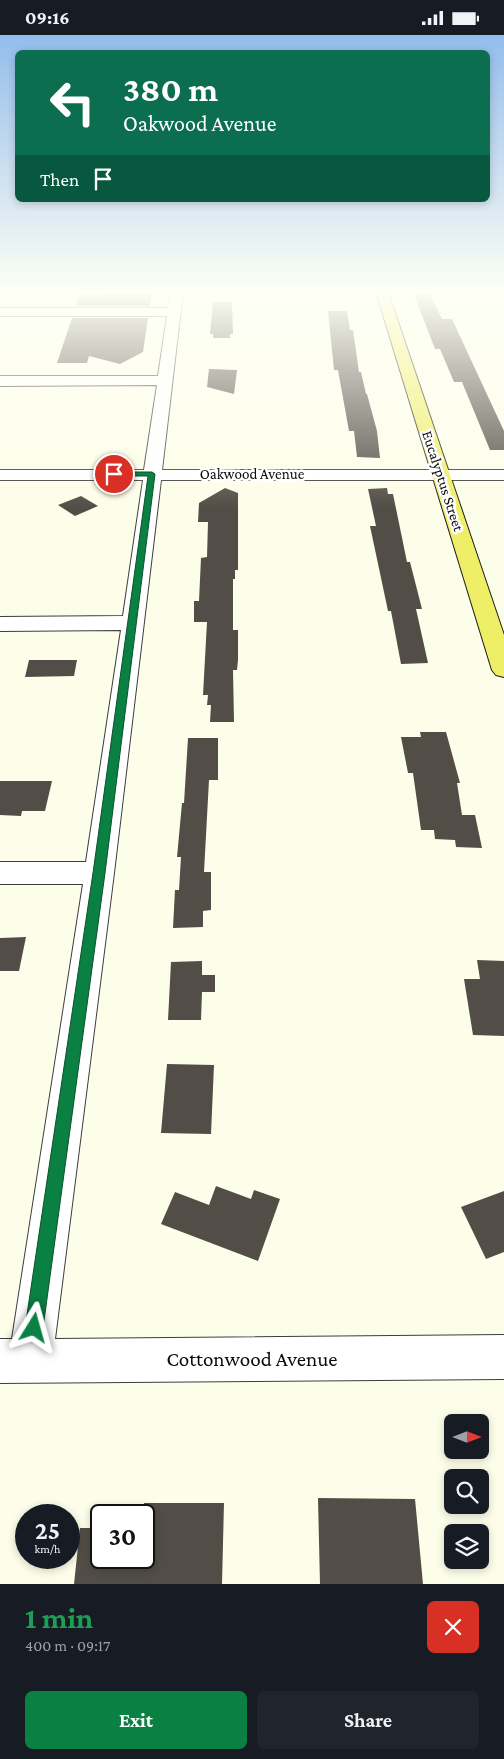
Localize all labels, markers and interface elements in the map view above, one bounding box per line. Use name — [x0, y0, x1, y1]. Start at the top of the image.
text: 09:16 — [25, 7, 70, 28]
icon: left — [40, 70, 105, 135]
text: 380 m — [123, 70, 218, 109]
text: Oakwood Avenue — [123, 111, 276, 136]
icon: arrive — [89, 165, 117, 193]
text: Then — [40, 169, 79, 190]
street label: Eucalyptus Street — [418, 429, 467, 535]
pin — [93, 453, 135, 495]
icon: arrive — [100, 460, 128, 488]
street label: Oakwood Avenue — [200, 466, 305, 482]
position arrow — [7, 1301, 59, 1353]
street label: Cottonwood Avenue — [166, 1347, 338, 1371]
north arrow — [444, 1414, 489, 1459]
map controls — [444, 1414, 489, 1569]
button: search — [444, 1469, 489, 1514]
speed limit sign: 30 — [90, 1504, 155, 1569]
text: 25 — [35, 1517, 60, 1544]
button: layers — [444, 1524, 489, 1569]
text: km/h — [35, 1542, 60, 1556]
text: 1 min — [25, 1601, 93, 1634]
button: close — [427, 1601, 479, 1653]
text: 400 m · 09:17 — [25, 1637, 110, 1654]
button: Exit — [25, 1691, 247, 1749]
button: Share — [257, 1691, 479, 1749]

